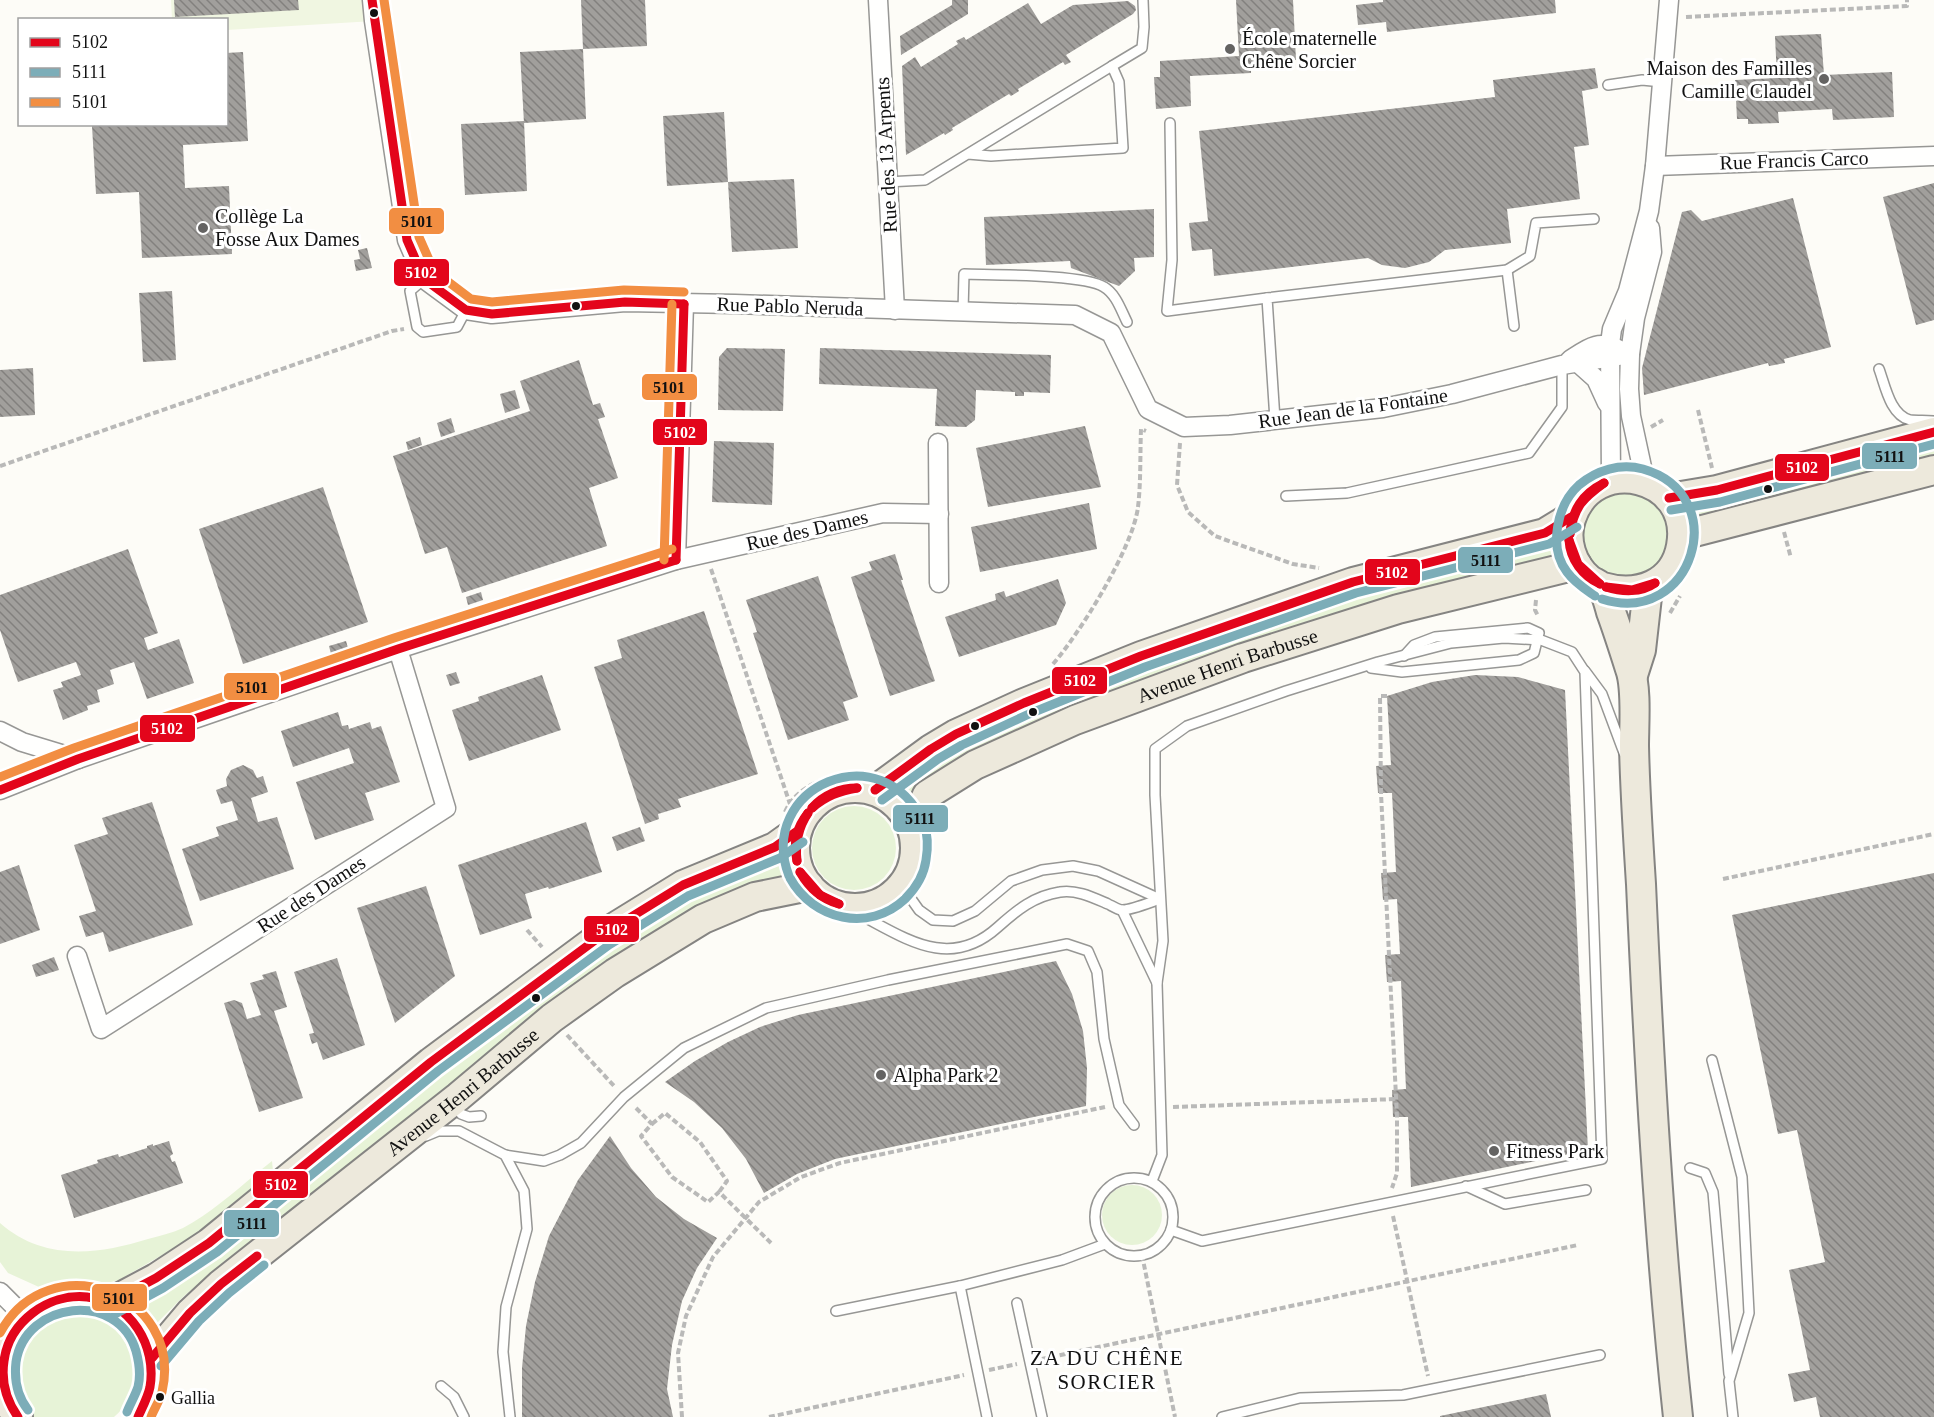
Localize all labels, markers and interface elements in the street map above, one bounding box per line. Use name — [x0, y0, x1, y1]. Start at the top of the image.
unlabelled marker — [368, 7, 380, 19]
legend — [18, 18, 228, 126]
place label: École maternelle Chêne Sorcier — [1242, 27, 1377, 72]
text: 5102 — [72, 32, 108, 52]
marker: École maternelle Chêne Sorcier — [1223, 42, 1237, 56]
place label: Maison des Familles Camille Claudel — [1646, 57, 1812, 102]
text: 5111 — [72, 62, 107, 82]
marker: Maison des Familles Camille Claudel — [1817, 72, 1831, 86]
street label: Rue des 13 Arpents — [871, 76, 902, 234]
text: 5101 — [72, 92, 108, 112]
street label: Rue Francis Carco — [1719, 146, 1869, 174]
place label: Collège La Fosse Aux Dames — [215, 205, 360, 250]
line badge: 5101 — [388, 207, 445, 235]
text: 5101 — [401, 213, 433, 230]
marker: Collège La Fosse Aux Dames — [196, 221, 210, 235]
line badge: 5102 — [393, 258, 450, 287]
text: 5102 — [405, 264, 437, 281]
street label: Rue Pablo Neruda — [716, 292, 864, 320]
unlabelled marker — [570, 300, 582, 312]
line badge: 5101 — [641, 373, 698, 401]
text: 5101 — [653, 379, 685, 396]
street label: Rue Jean de la Fontaine — [1257, 384, 1449, 432]
line badge: 5102 — [652, 418, 708, 446]
text: 5102 — [664, 424, 696, 441]
line badge: 5111 — [1861, 442, 1918, 470]
text: 5111 — [1875, 448, 1905, 465]
line badge: 5102 — [1774, 453, 1830, 482]
text: 5102 — [1786, 459, 1818, 476]
unlabelled marker — [1762, 483, 1774, 495]
street label: Rue des Dames — [744, 505, 870, 555]
line badge: 5111 — [1457, 546, 1514, 574]
text: 5111 — [1471, 552, 1501, 569]
line badge: 5102 — [1364, 558, 1421, 586]
text: 5102 — [1376, 564, 1408, 581]
street label: Avenue Henri Barbusse — [1134, 624, 1320, 707]
line badge: 5102 — [1051, 666, 1108, 695]
line badge: 5101 — [223, 672, 280, 701]
text: 5102 — [1064, 672, 1096, 689]
text: 5101 — [236, 679, 268, 696]
unlabelled marker — [1027, 706, 1039, 718]
line badge: 5102 — [139, 714, 196, 743]
text: 5102 — [151, 720, 183, 737]
unlabelled marker — [969, 720, 981, 732]
line badge: 5111 — [892, 804, 949, 833]
text: 5111 — [905, 810, 935, 827]
street label: Rue des Dames — [253, 851, 369, 937]
line badge: 5102 — [583, 915, 640, 943]
text: 5102 — [596, 921, 628, 938]
unlabelled marker — [530, 992, 542, 1004]
street label: Avenue Henri Barbusse — [382, 1023, 543, 1160]
place label: Alpha Park 2 — [893, 1064, 999, 1087]
marker: Alpha Park 2 — [874, 1068, 888, 1082]
place label: Fitness Park — [1506, 1140, 1604, 1162]
marker: Fitness Park — [1487, 1144, 1501, 1158]
line badge: 5102 — [252, 1170, 309, 1199]
text: 5102 — [265, 1176, 297, 1193]
line badge: 5111 — [223, 1209, 280, 1238]
text: 5111 — [237, 1215, 267, 1232]
line badge: 5101 — [91, 1283, 148, 1312]
text: 5101 — [103, 1290, 135, 1307]
district label: ZA DU CHÊNE SORCIER — [1030, 1346, 1184, 1394]
place label: Gallia — [171, 1388, 215, 1408]
marker: Gallia — [154, 1391, 166, 1403]

